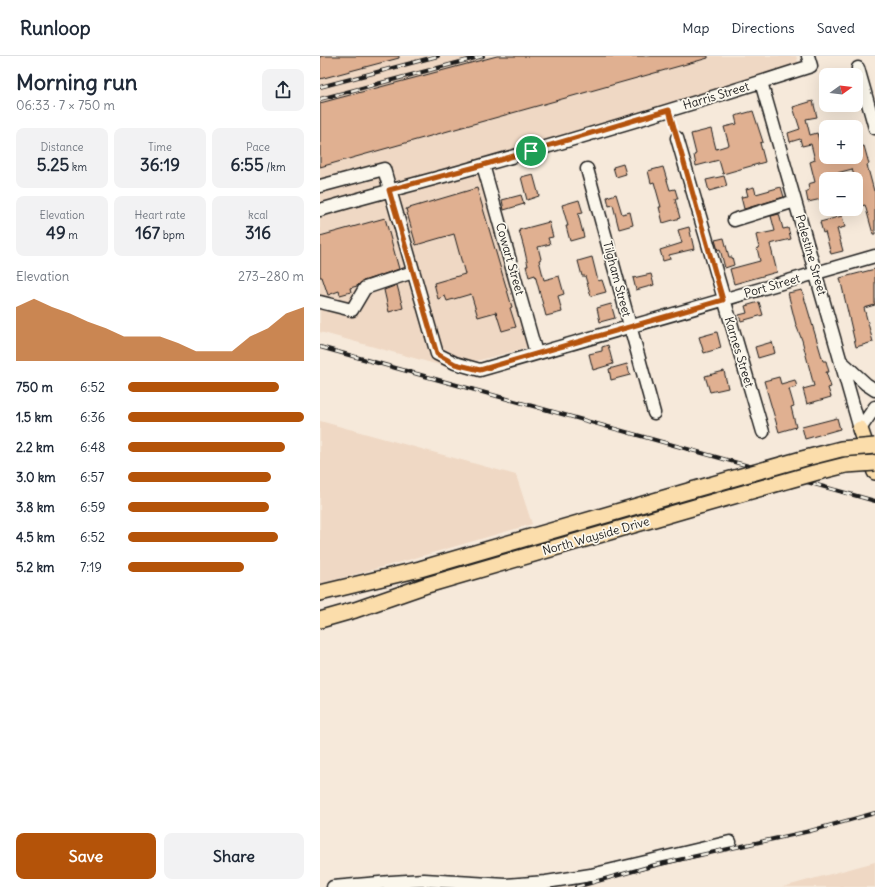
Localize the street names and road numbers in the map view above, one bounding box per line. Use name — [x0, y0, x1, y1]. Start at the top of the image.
street label: Harris Street — [681, 78, 751, 113]
street label: Palestine Street — [793, 213, 830, 297]
street label: Cowart Street — [493, 221, 528, 297]
street label: Tilgham Street — [600, 239, 635, 318]
street label: Port Street — [742, 270, 802, 301]
street label: Karnes Street — [722, 315, 757, 389]
street label: North Wayside Drive — [541, 513, 651, 558]

